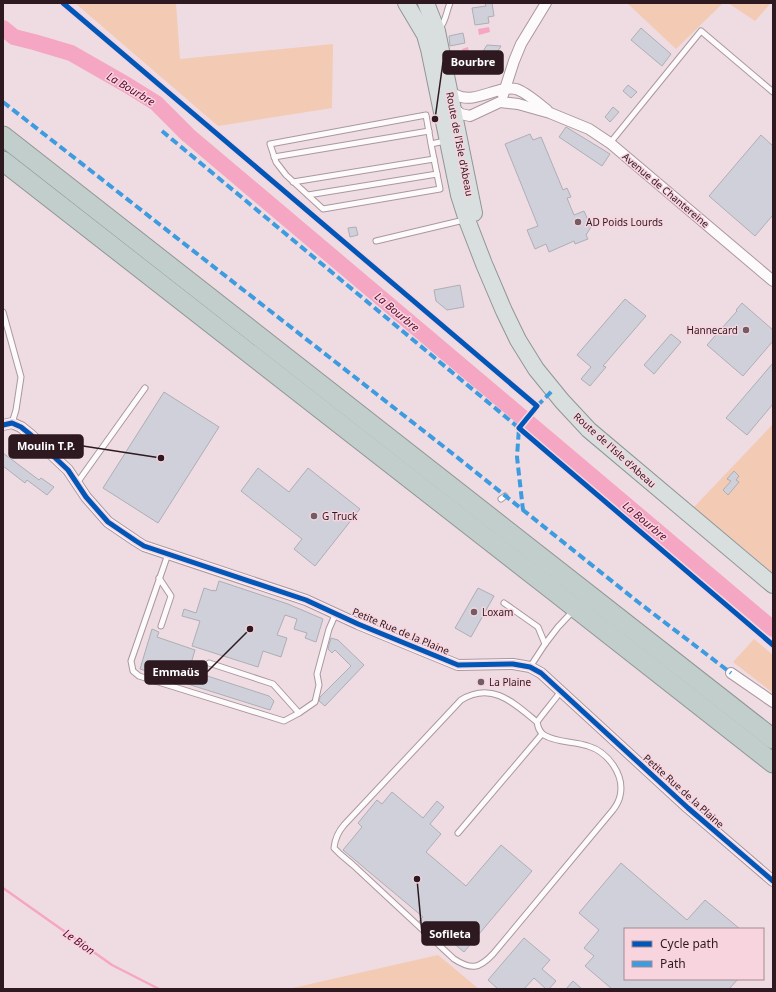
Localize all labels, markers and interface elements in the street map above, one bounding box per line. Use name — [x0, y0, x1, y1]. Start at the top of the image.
callout: Bourbre — [443, 51, 503, 74]
text: Bourbre — [451, 54, 496, 69]
water label: La Bourbre — [104, 68, 159, 109]
street label: Route de l'Isle d'Abeau — [443, 91, 477, 197]
street label: Avenue de Chantereine — [620, 149, 713, 231]
place label: AD Poids Lourds — [586, 215, 663, 229]
marker: AD Poids Lourds — [573, 217, 583, 227]
water label: La Bourbre — [372, 289, 423, 335]
place label: Hannecard — [686, 323, 738, 337]
marker: Hannecard — [741, 325, 751, 335]
street label: Route de l'Isle d'Abeau — [571, 409, 659, 491]
callout: Moulin T.P. — [9, 435, 83, 458]
text: Moulin T.P. — [17, 438, 75, 453]
water label: La Bourbre — [620, 498, 671, 544]
place label: G Truck — [322, 509, 358, 523]
marker: G Truck — [309, 511, 319, 521]
street label: Petite Rue de la Plaine — [350, 604, 452, 658]
place label: Loxam — [482, 605, 513, 619]
marker: Loxam — [469, 607, 479, 617]
callout: Emmaüs — [145, 661, 207, 684]
text: Emmaüs — [153, 664, 200, 679]
place label: La Plaine — [489, 675, 531, 689]
marker: La Plaine — [476, 677, 486, 687]
street label: Petite Rue de la Plaine — [641, 751, 728, 831]
callout: Sofileta — [422, 922, 479, 945]
water label: Le Bion — [60, 925, 98, 958]
text: Sofileta — [429, 926, 471, 941]
legend — [624, 928, 764, 980]
text: Cycle path — [660, 935, 718, 952]
text: Path — [660, 955, 686, 972]

